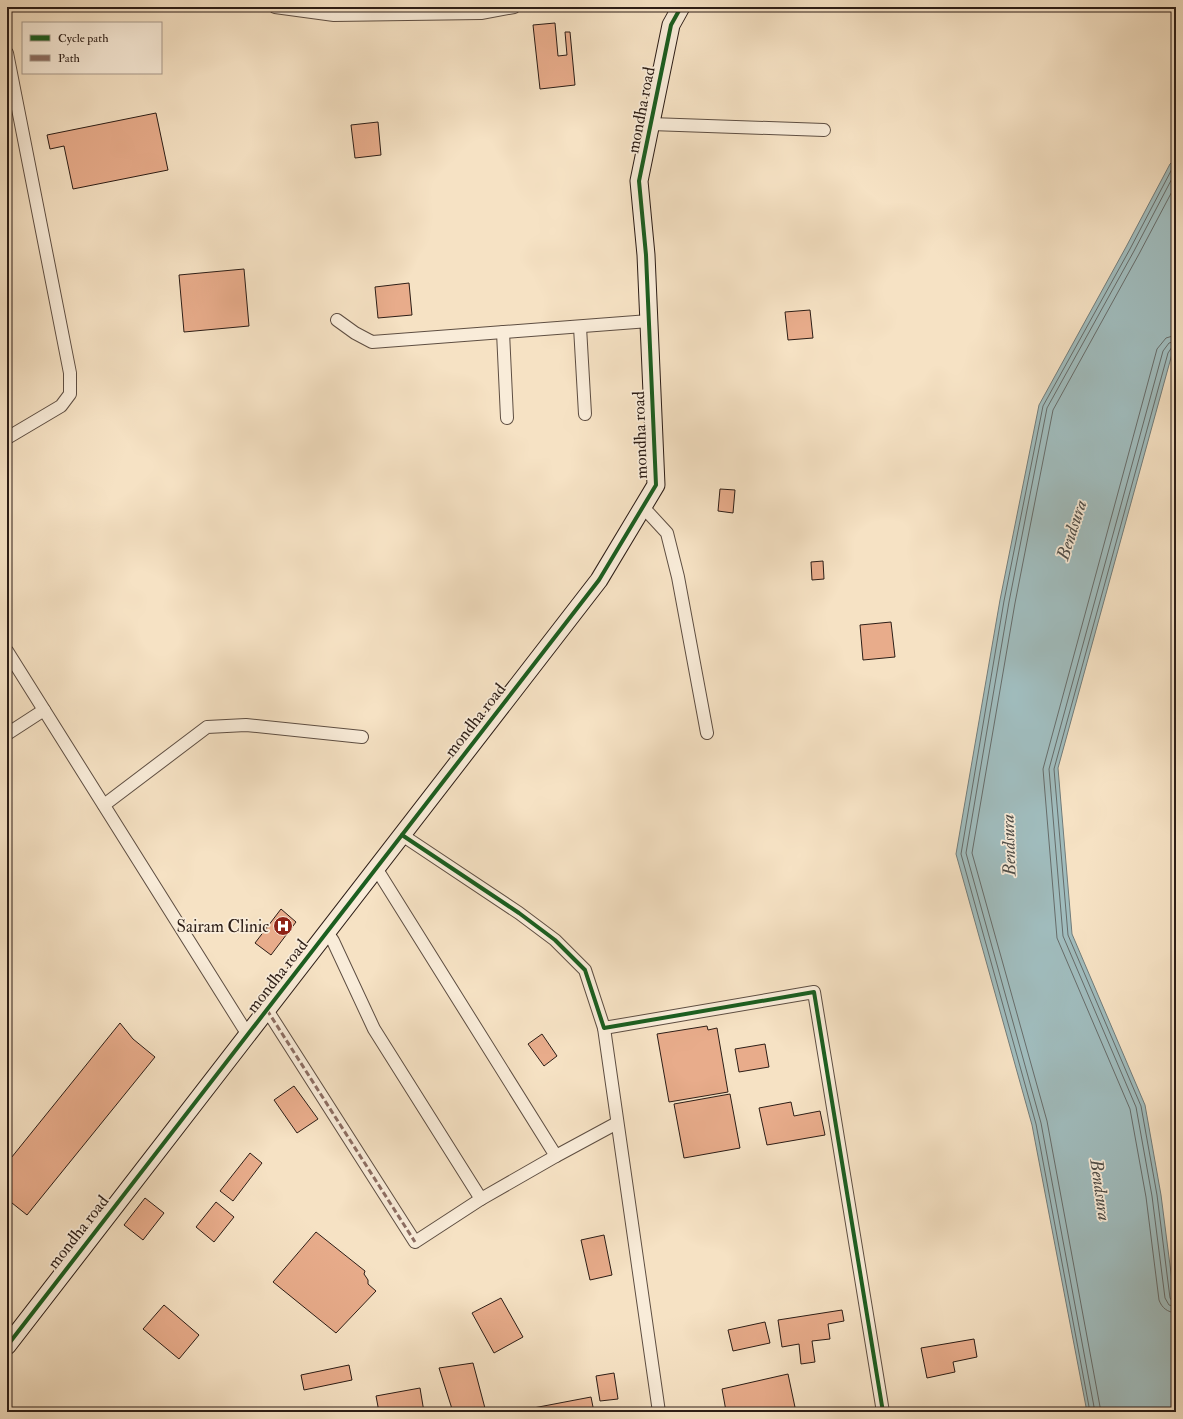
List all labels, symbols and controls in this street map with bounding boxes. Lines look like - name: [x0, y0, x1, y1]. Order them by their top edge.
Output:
- legend: [22, 22, 162, 74]
- text: Cycle path: [58, 31, 109, 46]
- text: Path: [58, 51, 81, 66]
- street label: mondha road: [622, 64, 660, 155]
- street label: mondha road: [628, 390, 652, 479]
- water label: Bendsura: [1051, 497, 1093, 564]
- street label: mondha road: [440, 678, 511, 761]
- water label: Bendsura: [996, 814, 1022, 877]
- hospital icon: Sairam Clinic: [272, 915, 294, 937]
- place label: Sairam Clinic: [177, 916, 269, 937]
- street label: mondha road: [242, 934, 313, 1017]
- water label: Bendsura: [1084, 1157, 1116, 1222]
- street label: mondha road: [43, 1190, 114, 1273]

